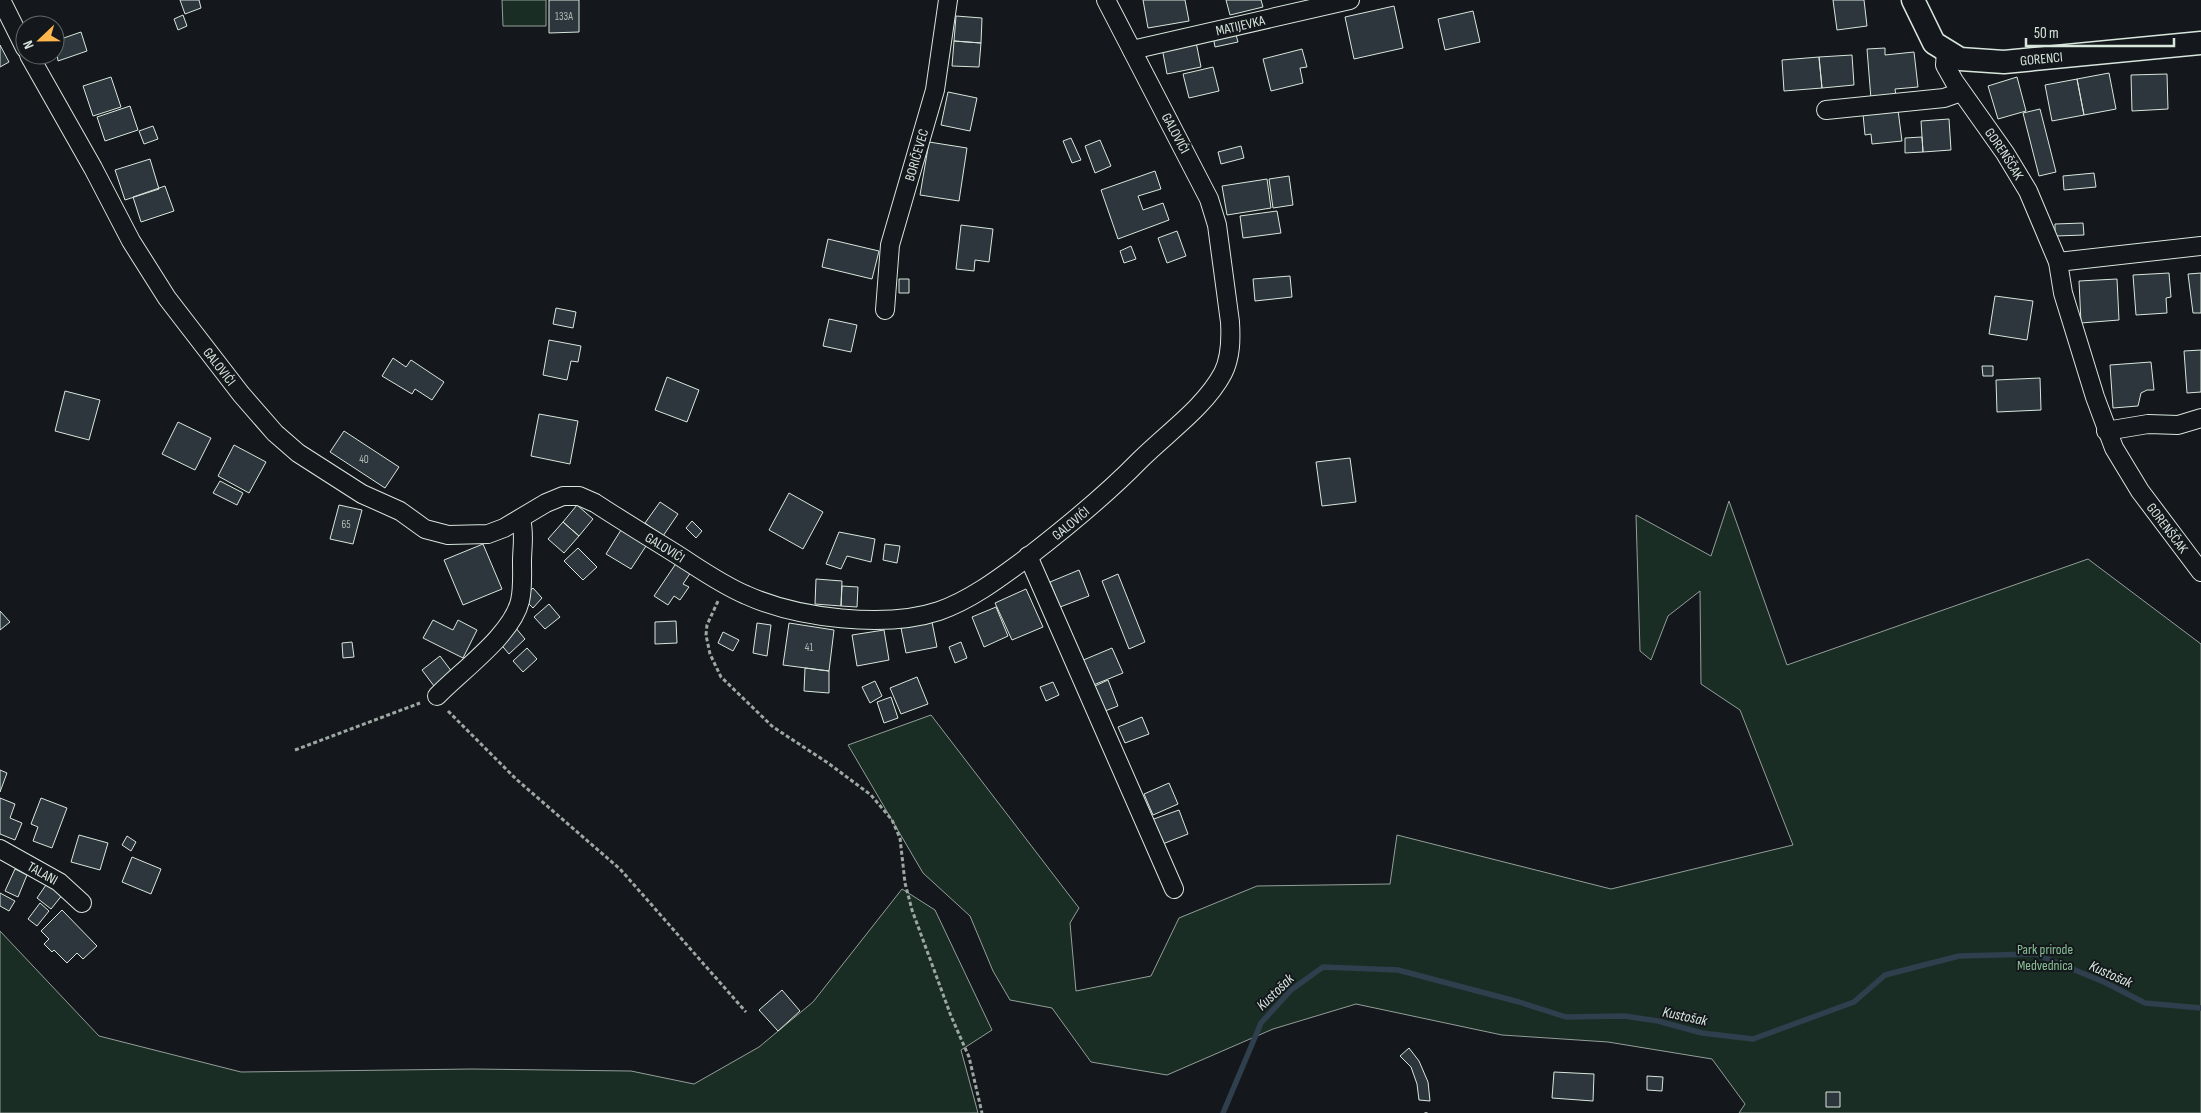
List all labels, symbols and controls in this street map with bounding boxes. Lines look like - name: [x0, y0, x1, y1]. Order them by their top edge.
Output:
- house number: 133A: [555, 10, 573, 23]
- street label: MATIJEVKA: [1214, 12, 1267, 40]
- north arrow: [15, 15, 65, 65]
- scale bar: [2026, 15, 2174, 47]
- text: 50 m: [2034, 24, 2059, 43]
- text: N: [19, 38, 38, 51]
- street label: GORENCI: [2019, 48, 2064, 69]
- street label: GALOVIĆI: [1158, 110, 1193, 156]
- street label: GORENŠČAK: [1981, 125, 2027, 184]
- street label: BORIČEVEC: [901, 127, 932, 183]
- street label: GALOVIĆI: [199, 344, 239, 389]
- house number: 40: [359, 453, 369, 466]
- street label: GORENŠČAK: [2143, 500, 2192, 557]
- street label: GALOVIĆI: [1049, 503, 1093, 544]
- house number: 65: [341, 518, 351, 531]
- street label: GALOVIĆI: [642, 529, 688, 566]
- house number: 41: [805, 641, 813, 654]
- street label: TALANI: [24, 858, 61, 889]
- park label: Park prirode Medvednica: [2017, 941, 2073, 974]
- water label: Kustošak: [2086, 957, 2136, 993]
- water label: Kustošak: [1252, 970, 1299, 1015]
- water label: Kustošak: [1661, 1002, 1709, 1031]

